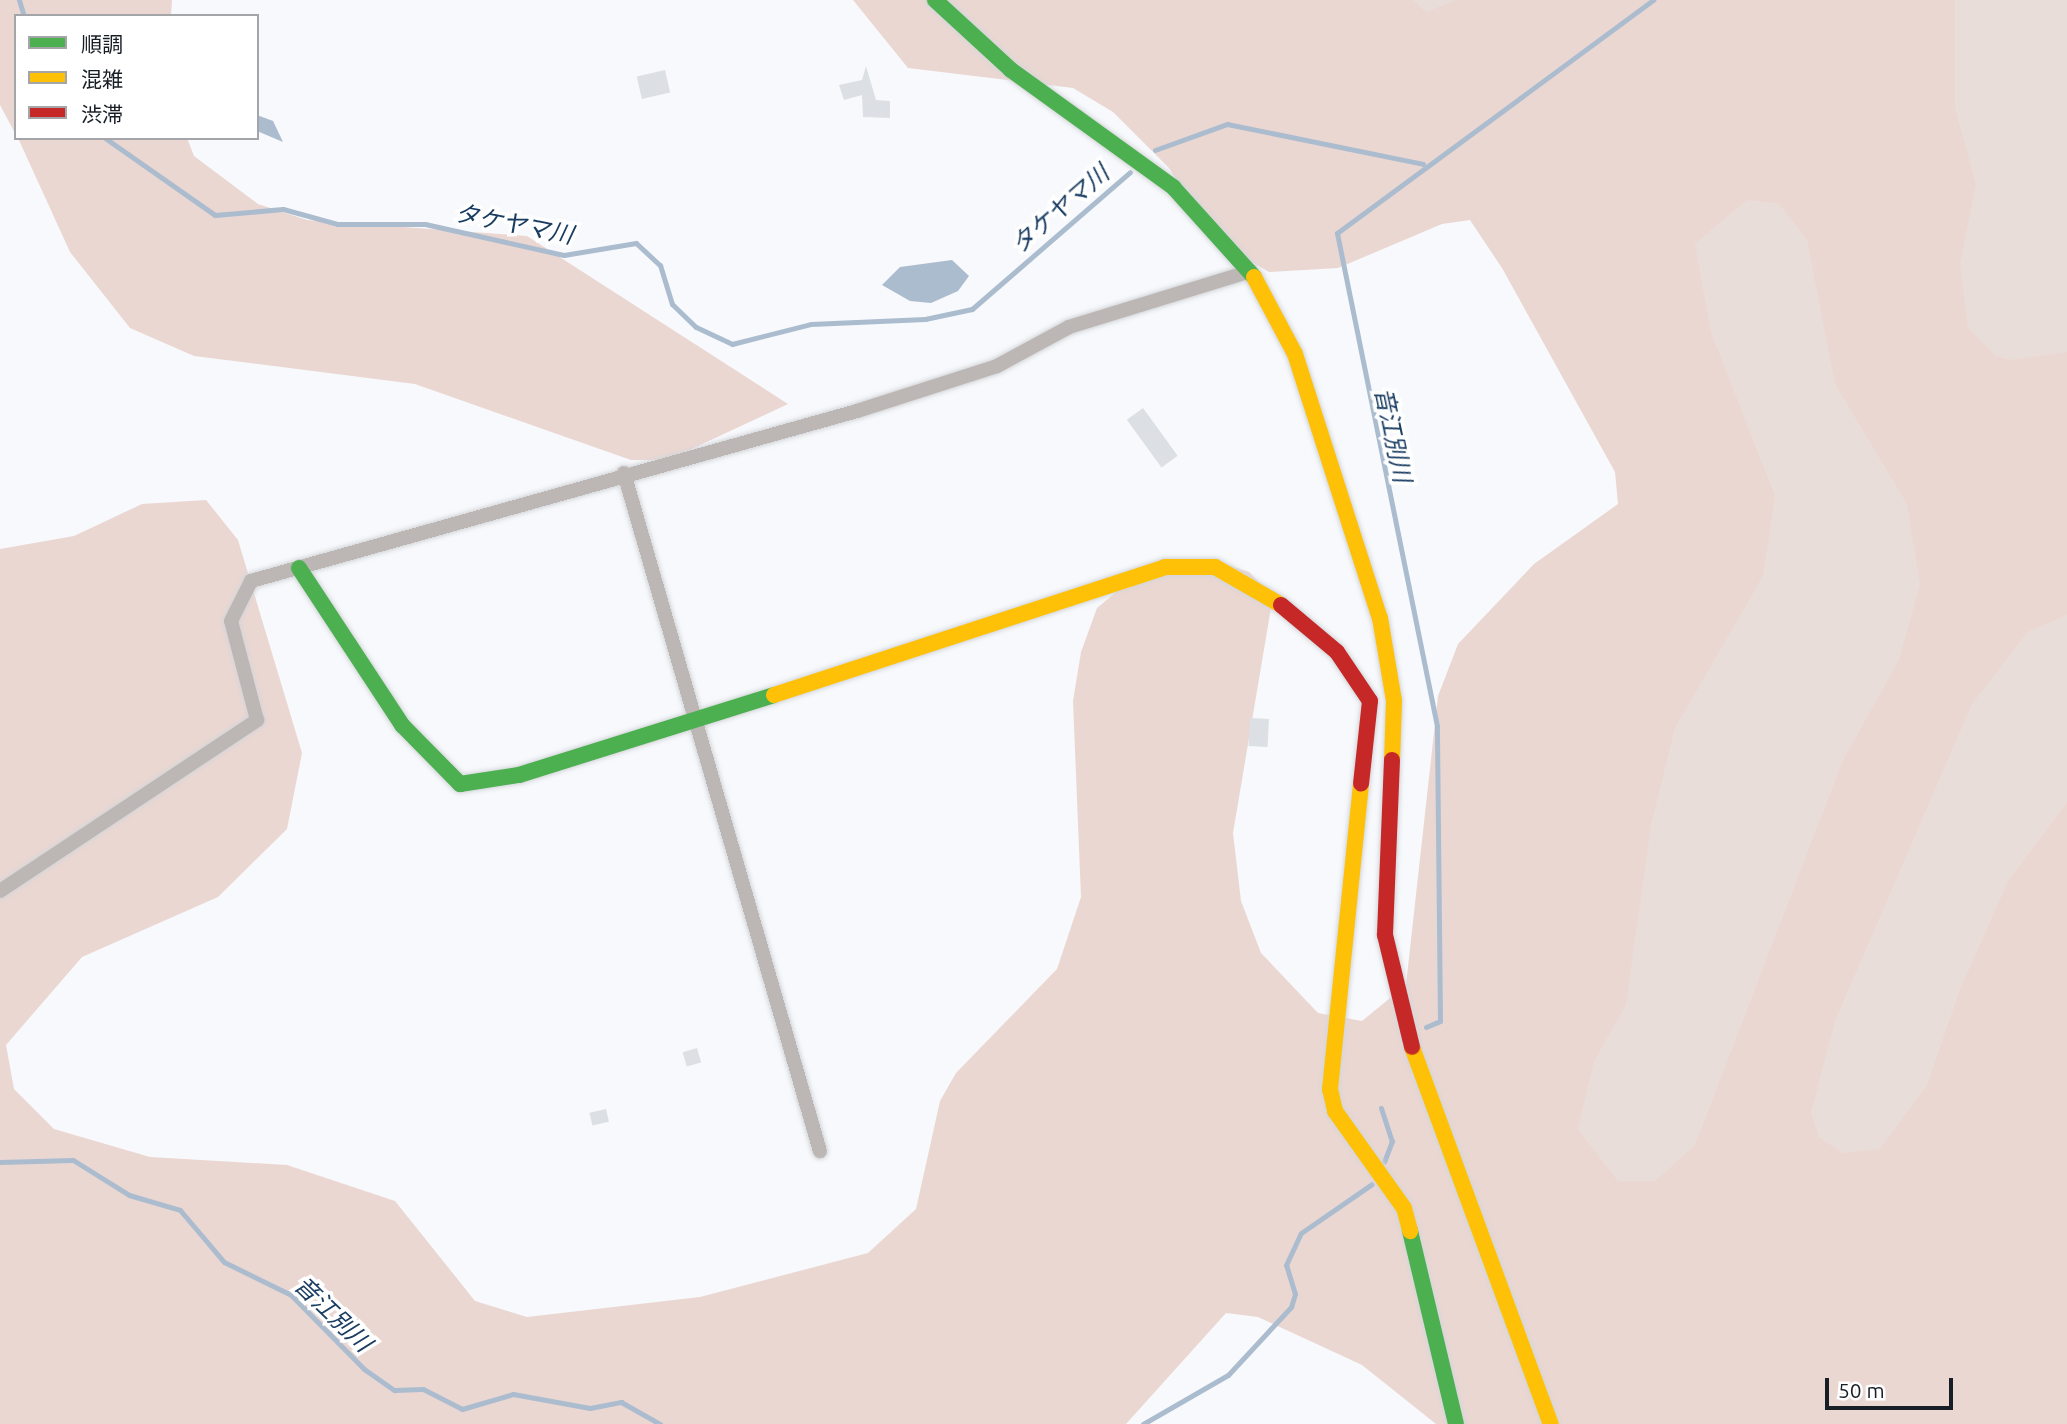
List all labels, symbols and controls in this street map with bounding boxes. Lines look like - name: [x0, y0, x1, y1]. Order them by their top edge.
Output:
- legend: [14, 14, 259, 140]
- text: 順調: [81, 32, 123, 56]
- text: 混雑: [81, 67, 123, 91]
- text: 渋滞: [81, 102, 123, 126]
- water label: タケヤマ川: [1005, 159, 1115, 259]
- water label: タケヤマ川: [452, 198, 576, 250]
- water label: 音江別川: [1369, 385, 1417, 485]
- water label: 音江別川: [288, 1270, 378, 1358]
- scale bar: [1829, 1364, 1957, 1408]
- text: 50 m: [1838, 1378, 1885, 1402]

